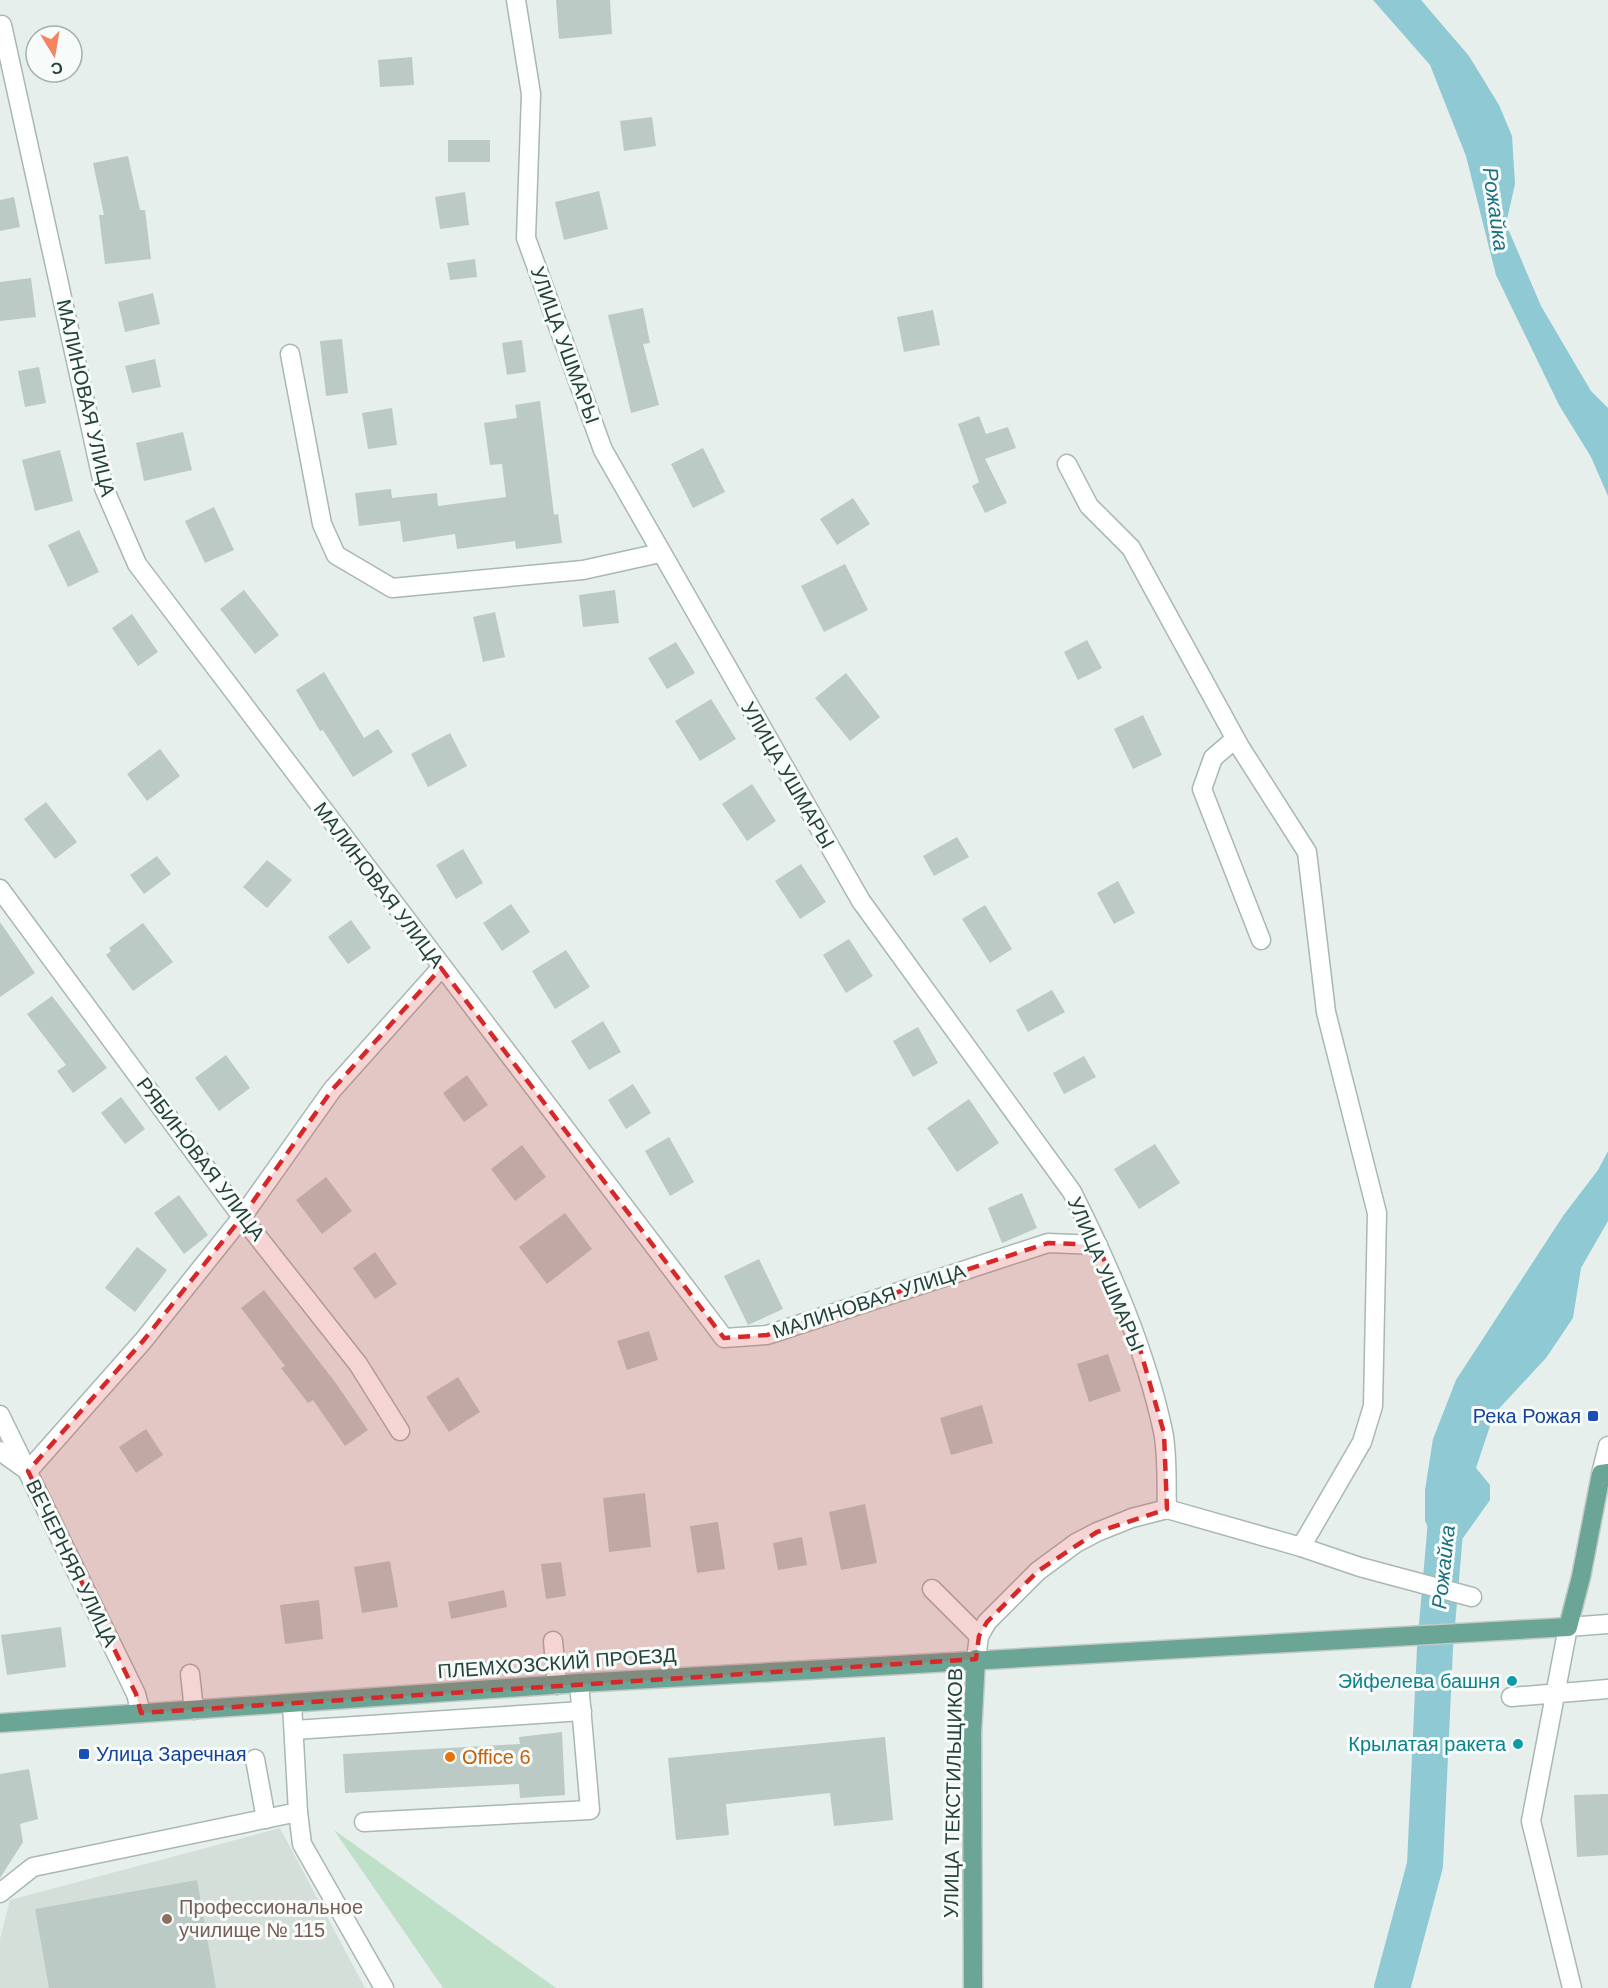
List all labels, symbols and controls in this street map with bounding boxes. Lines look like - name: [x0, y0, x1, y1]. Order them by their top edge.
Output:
- north arrow: [24, 24, 84, 84]
- text: С: [49, 59, 64, 78]
- water label: Рожайка: [1479, 166, 1513, 252]
- street label: УЛИЦА УШМАРЫ: [526, 264, 604, 426]
- street label: МАЛИНОВАЯ УЛИЦА: [53, 297, 120, 499]
- street label: УЛИЦА УШМАРЫ: [737, 698, 839, 852]
- street label: МАЛИНОВАЯ УЛИЦА: [310, 798, 449, 973]
- street label: РЯБИНОВАЯ УЛИЦА: [132, 1073, 270, 1245]
- street label: УЛИЦА УШМАРЫ: [1064, 1194, 1148, 1354]
- street label: МАЛИНОВАЯ УЛИЦА: [770, 1259, 969, 1343]
- place label: Река Рожая: [1473, 1405, 1581, 1427]
- marker: Река Рожая: [1586, 1409, 1600, 1423]
- street label: ВЕЧЕРНЯЯ УЛИЦА: [22, 1476, 122, 1651]
- water label: Рожайка: [1427, 1524, 1459, 1610]
- street label: ПЛЕМХОЗСКИЙ ПРОЕЗД: [437, 1643, 678, 1682]
- street label: УЛИЦА ТЕКСТИЛЬЩИКОВ: [940, 1668, 966, 1918]
- place label: Эйфелева башня: [1338, 1670, 1500, 1692]
- marker: Эйфелева башня: [1505, 1674, 1519, 1688]
- place label: Крылатая ракета: [1348, 1733, 1507, 1755]
- marker: Крылатая ракета: [1511, 1737, 1525, 1751]
- place label: Улица Заречная: [96, 1743, 247, 1765]
- place label: Office 6: [462, 1746, 531, 1768]
- marker: Улица Заречная: [77, 1747, 91, 1761]
- marker: Office 6: [443, 1750, 457, 1764]
- place label: Профессиональное училище № 115: [179, 1896, 363, 1941]
- marker: Профессиональное училище № 115: [160, 1912, 174, 1926]

